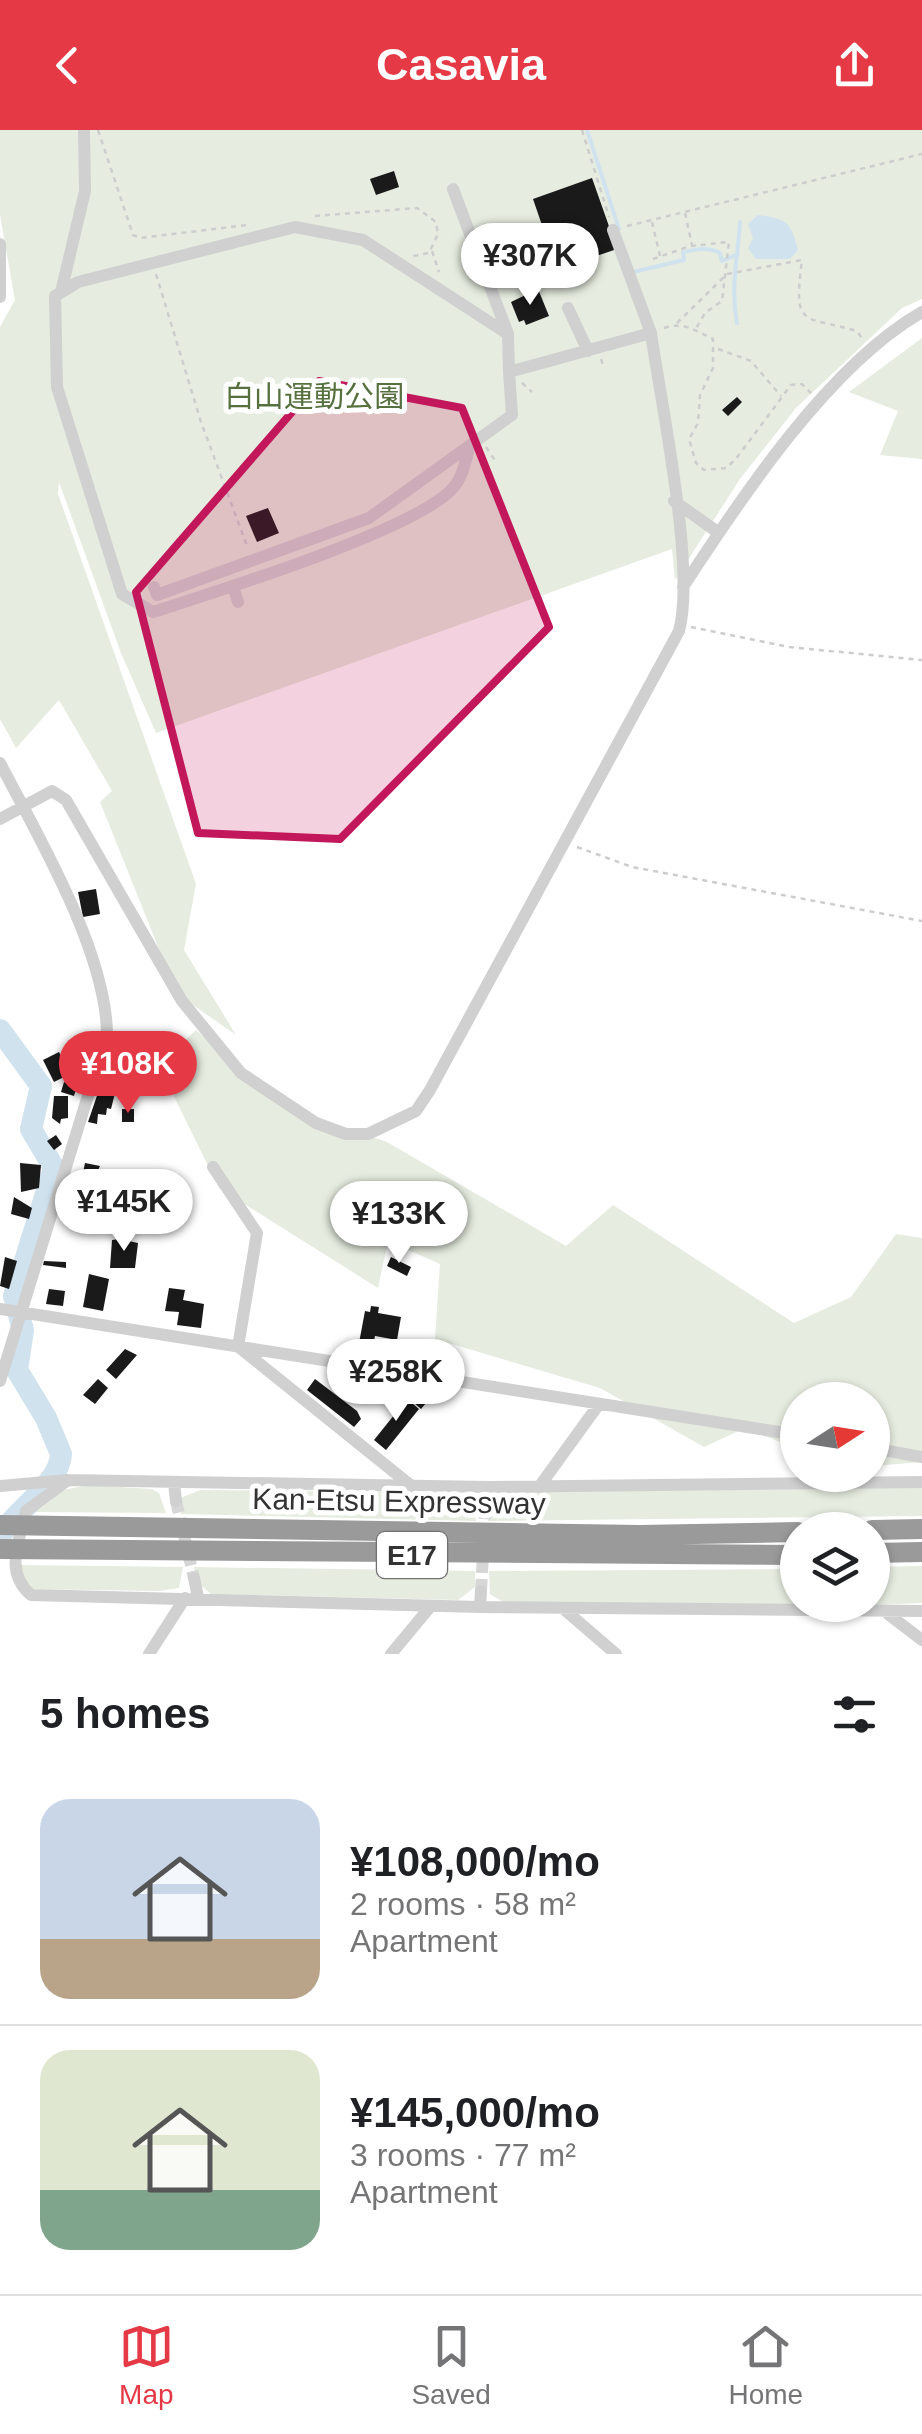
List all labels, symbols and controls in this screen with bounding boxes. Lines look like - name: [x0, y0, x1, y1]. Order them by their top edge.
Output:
- icon: back: [40, 38, 95, 93]
- icon: share: [827, 38, 882, 93]
- text: Casavia: [376, 39, 546, 90]
- pin: ¥307K: [460, 223, 600, 308]
- text: ¥307K: [483, 237, 577, 273]
- park label: 白山運動公園: [224, 380, 404, 413]
- pin: ¥108K: [58, 1031, 198, 1116]
- text: ¥108K: [81, 1045, 175, 1081]
- pin: ¥145K: [54, 1169, 194, 1254]
- pin: ¥133K: [329, 1181, 469, 1266]
- text: ¥145K: [77, 1183, 171, 1219]
- text: ¥133K: [352, 1195, 446, 1231]
- pin: ¥258K: [326, 1339, 466, 1424]
- text: ¥258K: [349, 1353, 443, 1389]
- north arrow: [780, 1382, 890, 1492]
- map controls: [780, 1382, 890, 1622]
- street label: Kan-Etsu Expressway: [252, 1482, 546, 1520]
- button: layers: [780, 1512, 890, 1622]
- road number: E17: [377, 1532, 447, 1578]
- icon: filters: [827, 1687, 882, 1742]
- text: 5 homes: [40, 1690, 210, 1737]
- text: ¥108,000/mo: [350, 1838, 600, 1885]
- icon: home: [120, 1839, 240, 1959]
- text: 2 rooms · 58 m²: [350, 1886, 576, 1922]
- text: Apartment: [350, 1923, 498, 1959]
- text: ¥145,000/mo: [350, 2089, 600, 2136]
- icon: home: [120, 2090, 240, 2210]
- text: 3 rooms · 77 m²: [350, 2137, 576, 2173]
- text: Apartment: [350, 2174, 498, 2210]
- tab: Map: [119, 2319, 174, 2411]
- tab: Saved: [411, 2319, 491, 2411]
- tab: Home: [728, 2319, 803, 2411]

